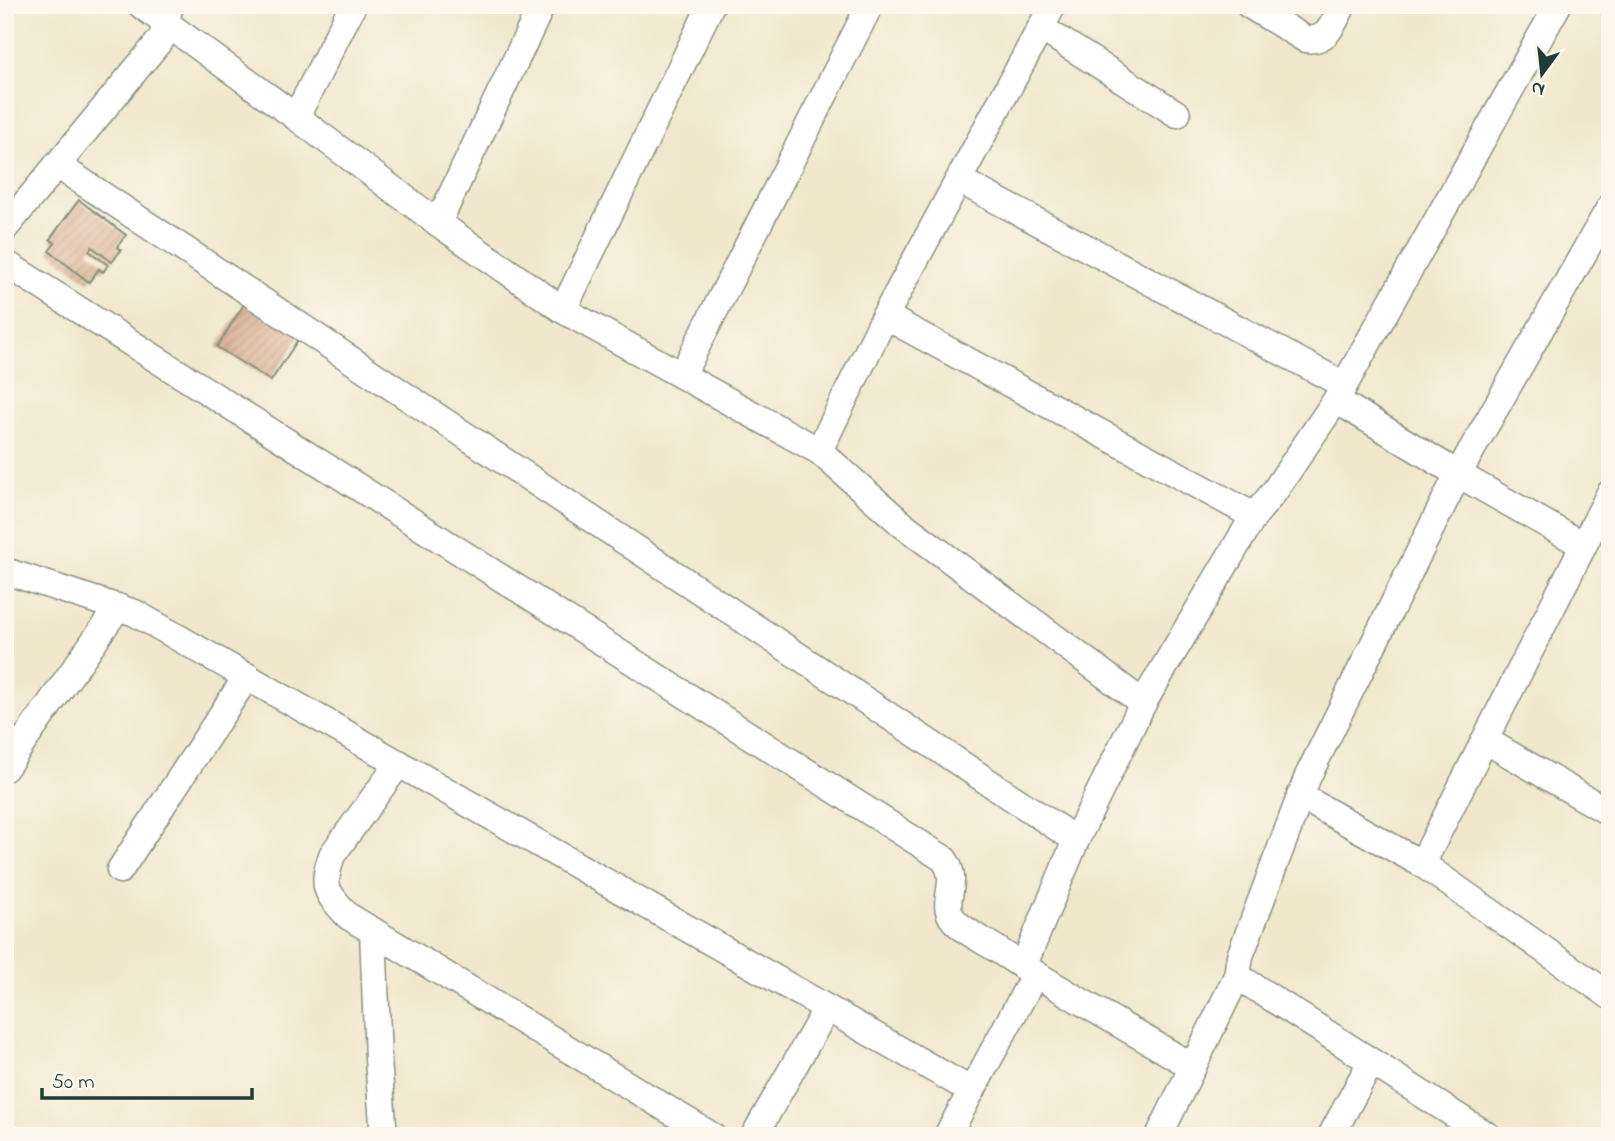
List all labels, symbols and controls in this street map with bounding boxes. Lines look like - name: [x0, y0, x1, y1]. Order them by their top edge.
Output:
- north arrow: [1506, 38, 1576, 108]
- text: N: [1528, 73, 1548, 103]
- scale bar: [42, 1057, 252, 1101]
- text: 50 m: [52, 1068, 95, 1098]

